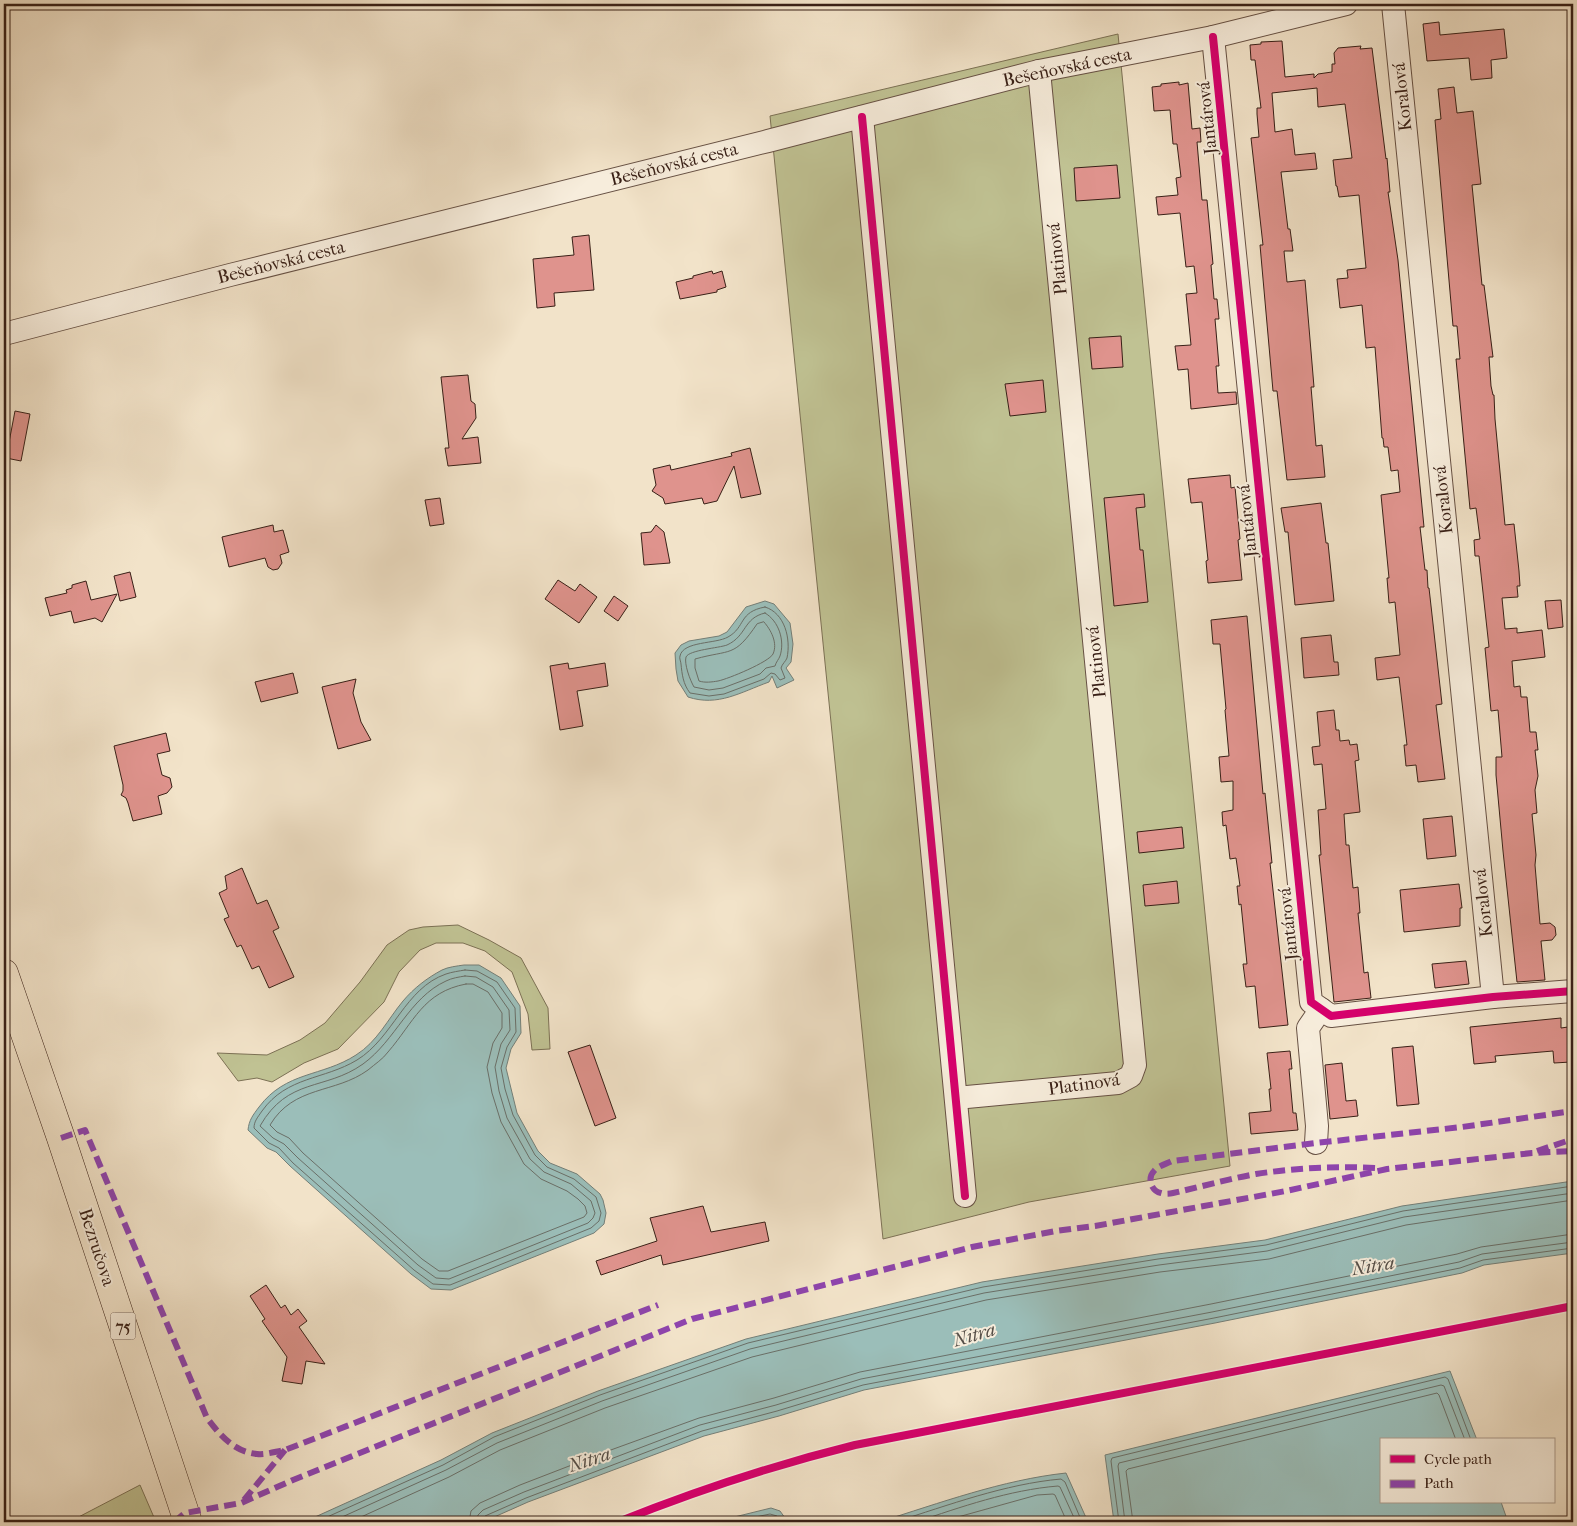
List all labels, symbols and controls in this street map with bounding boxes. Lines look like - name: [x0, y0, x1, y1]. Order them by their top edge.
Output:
- street label: Bešeňovská cesta: [1001, 44, 1134, 91]
- street label: Koralová: [1388, 61, 1417, 132]
- street label: Jantárová: [1193, 80, 1222, 157]
- street label: Bešeňovská cesta: [608, 138, 741, 190]
- street label: Platinová: [1043, 221, 1072, 296]
- street label: Bešeňovská cesta: [215, 236, 348, 288]
- street label: Koralová: [1429, 464, 1458, 535]
- street label: Jantárová: [1233, 483, 1262, 560]
- street label: Platinová: [1082, 624, 1111, 699]
- street label: Koralová: [1469, 867, 1498, 938]
- street label: Jantárová: [1274, 886, 1303, 963]
- street label: Platinová: [1047, 1069, 1122, 1100]
- street label: Bezručova: [74, 1206, 119, 1289]
- water label: Nitra: [1349, 1252, 1396, 1280]
- road number: 75: [110, 1312, 136, 1340]
- water label: Nitra: [950, 1318, 998, 1352]
- legend: [1380, 1438, 1554, 1504]
- water label: Nitra: [564, 1443, 613, 1477]
- text: Cycle path: [1424, 1450, 1492, 1468]
- text: Path: [1424, 1474, 1454, 1492]

